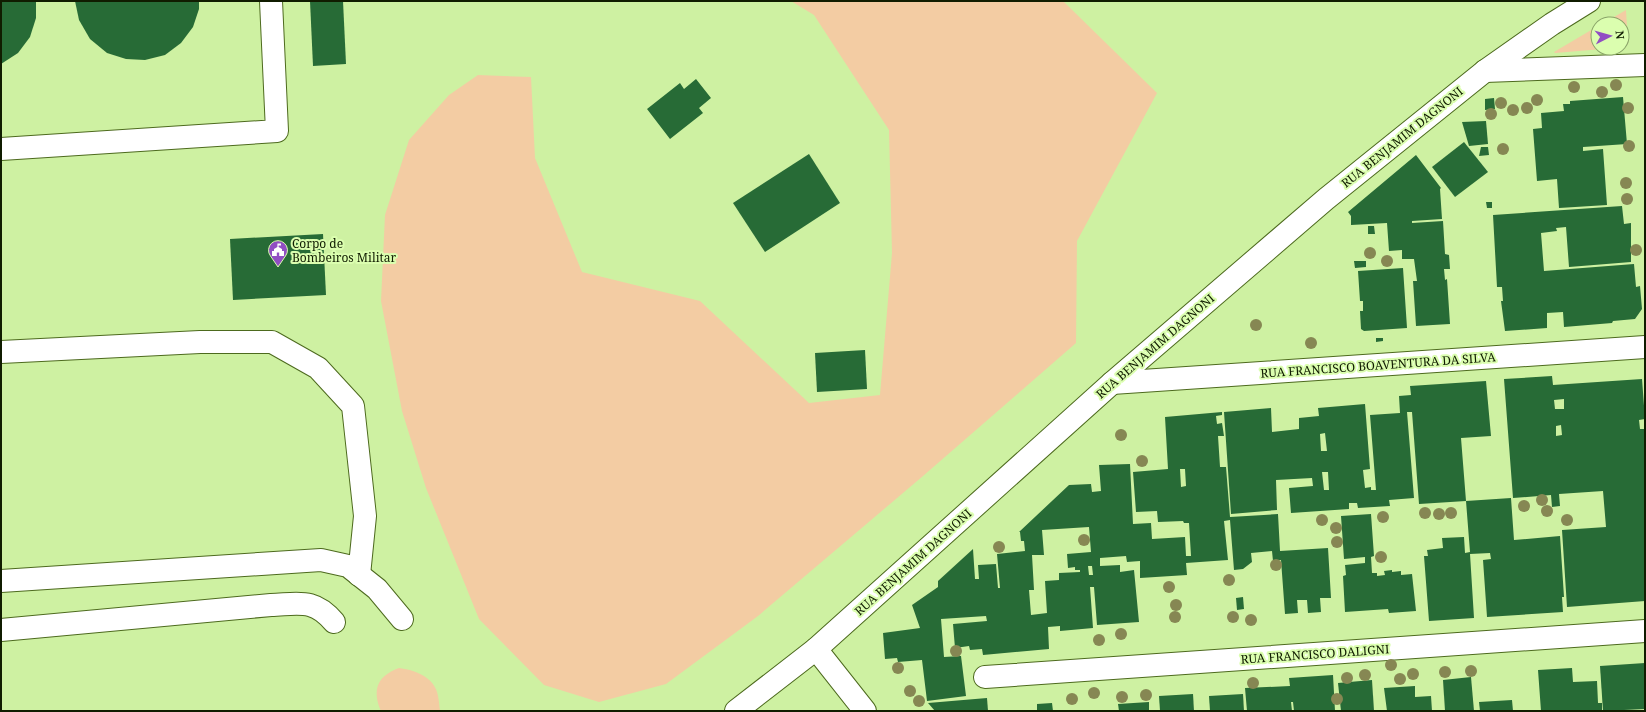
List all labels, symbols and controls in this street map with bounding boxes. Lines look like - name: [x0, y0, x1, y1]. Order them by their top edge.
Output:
- north arrow: [1590, 16, 1630, 56]
- text: N: [1613, 30, 1628, 40]
- street label: RUA BENJAMIM DAGNONI: [1338, 83, 1466, 191]
- place label: Corpo de Bombeiros Militar: [292, 235, 396, 266]
- public building icon: Corpo de Bombeiros Militar: [267, 239, 289, 267]
- street label: RUA BENJAMIM DAGNONI: [1092, 290, 1218, 402]
- street label: RUA FRANCISCO BOAVENTURA DA SILVA: [1260, 348, 1497, 382]
- street label: RUA BENJAMIM DAGNONI: [851, 505, 975, 619]
- street label: RUA FRANCISCO DALIGNI: [1240, 640, 1390, 668]

